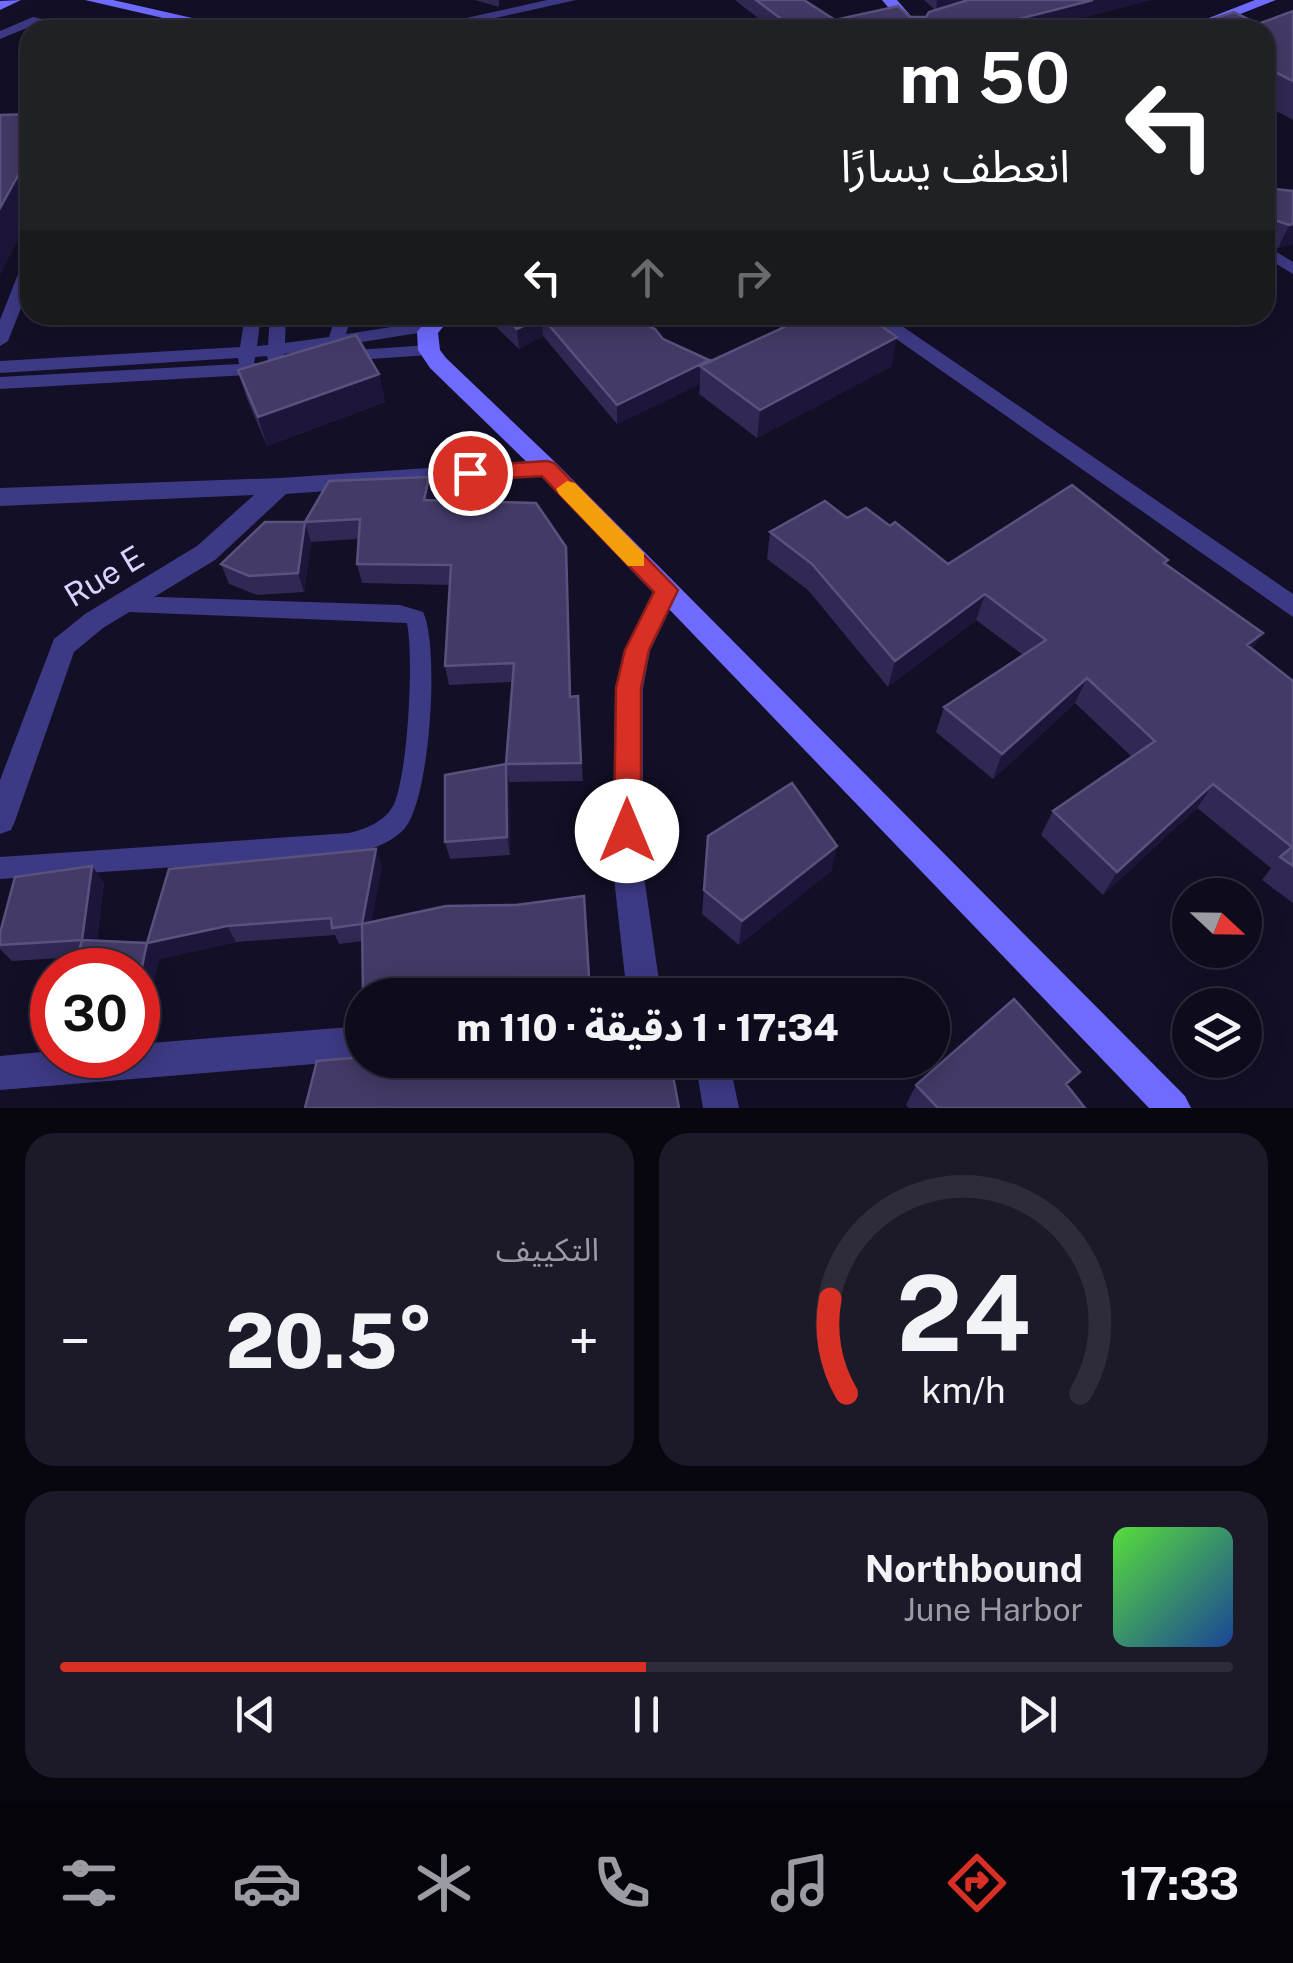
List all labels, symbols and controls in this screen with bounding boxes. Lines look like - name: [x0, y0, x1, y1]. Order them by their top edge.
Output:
- text: 50 m: [899, 36, 1070, 119]
- icon: left: [1105, 60, 1235, 190]
- text: انعطف يسارًا: [841, 139, 1070, 192]
- icon: left: [515, 250, 570, 305]
- icon: ahead: [620, 250, 675, 305]
- icon: right: [725, 250, 780, 305]
- pin: [428, 431, 513, 516]
- icon: arrive: [443, 446, 498, 501]
- street label: Rue E: [58, 538, 150, 614]
- position arrow: [575, 779, 679, 883]
- north arrow: [1172, 878, 1262, 968]
- map controls: [1172, 878, 1262, 1078]
- speed limit sign: 30: [30, 948, 160, 1078]
- button: layers: [1172, 988, 1262, 1078]
- text: 17:34 · 1 دقيقة · 110 m: [456, 1005, 839, 1050]
- text: التكييف: [496, 1231, 599, 1268]
- text: 24: [896, 1252, 1031, 1374]
- text: 20.5°: [226, 1297, 433, 1385]
- text: −: [60, 1309, 91, 1373]
- text: +: [569, 1309, 599, 1373]
- text: km/h: [921, 1369, 1006, 1411]
- text: Northbound: [865, 1546, 1083, 1591]
- text: June Harbor: [903, 1591, 1083, 1628]
- icon: previous: [228, 1687, 283, 1742]
- icon: pause: [619, 1687, 674, 1742]
- icon: next: [1010, 1687, 1065, 1742]
- icon: filters: [54, 1848, 124, 1918]
- icon: car: [232, 1848, 302, 1918]
- icon: climate: [409, 1848, 479, 1918]
- icon: phone: [587, 1848, 657, 1918]
- icon: music: [765, 1848, 835, 1918]
- icon: directions: [942, 1848, 1012, 1918]
- text: 17:33: [1120, 1857, 1239, 1910]

